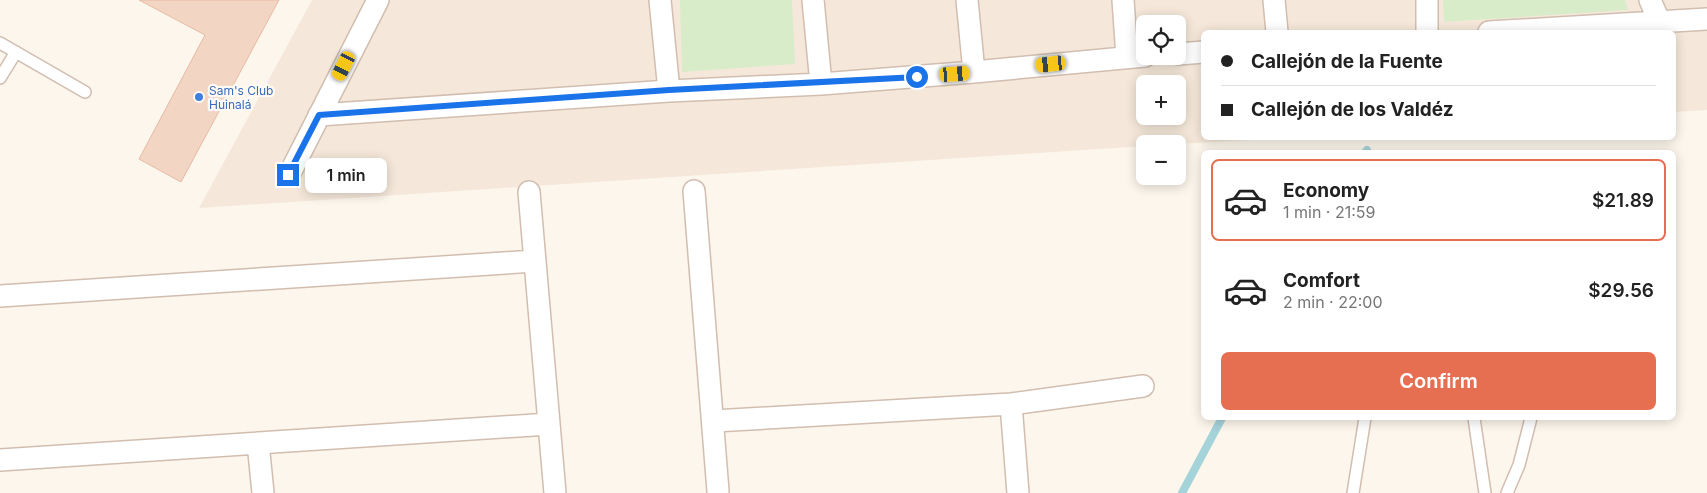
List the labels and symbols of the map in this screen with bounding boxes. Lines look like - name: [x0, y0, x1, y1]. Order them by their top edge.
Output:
- car: [330, 49, 357, 83]
- car: [1035, 55, 1066, 73]
- car: [939, 65, 970, 83]
- route start: [906, 66, 928, 88]
- place label: Sam's Club Huinalá: [209, 83, 273, 112]
- marker: Sam's Club Huinalá: [193, 91, 205, 103]
- callout: 1 min: [306, 158, 388, 192]
- route end: [277, 164, 299, 186]

